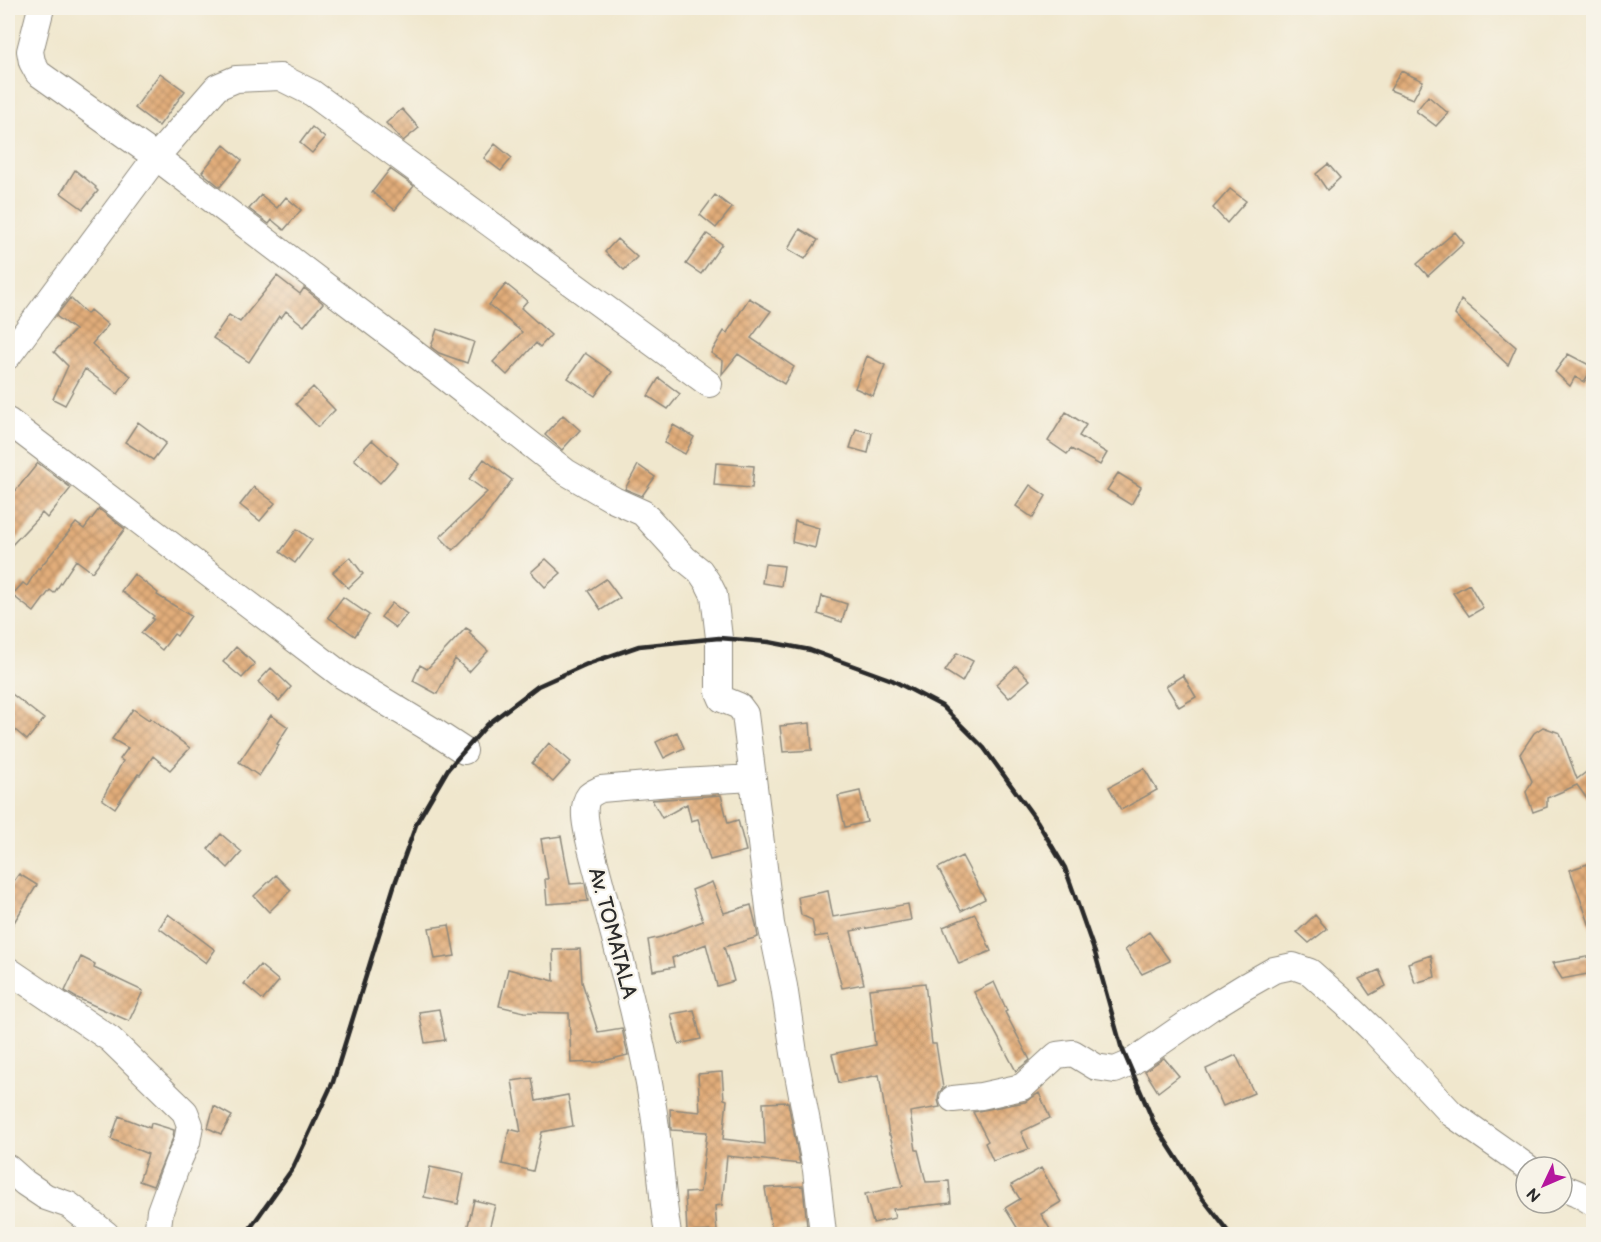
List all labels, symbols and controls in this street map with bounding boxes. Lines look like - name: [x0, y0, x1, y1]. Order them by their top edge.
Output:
- street label: Av. TOMATALA: [583, 865, 642, 1001]
- north arrow: [1514, 1155, 1574, 1215]
- text: N: [1523, 1183, 1545, 1205]

